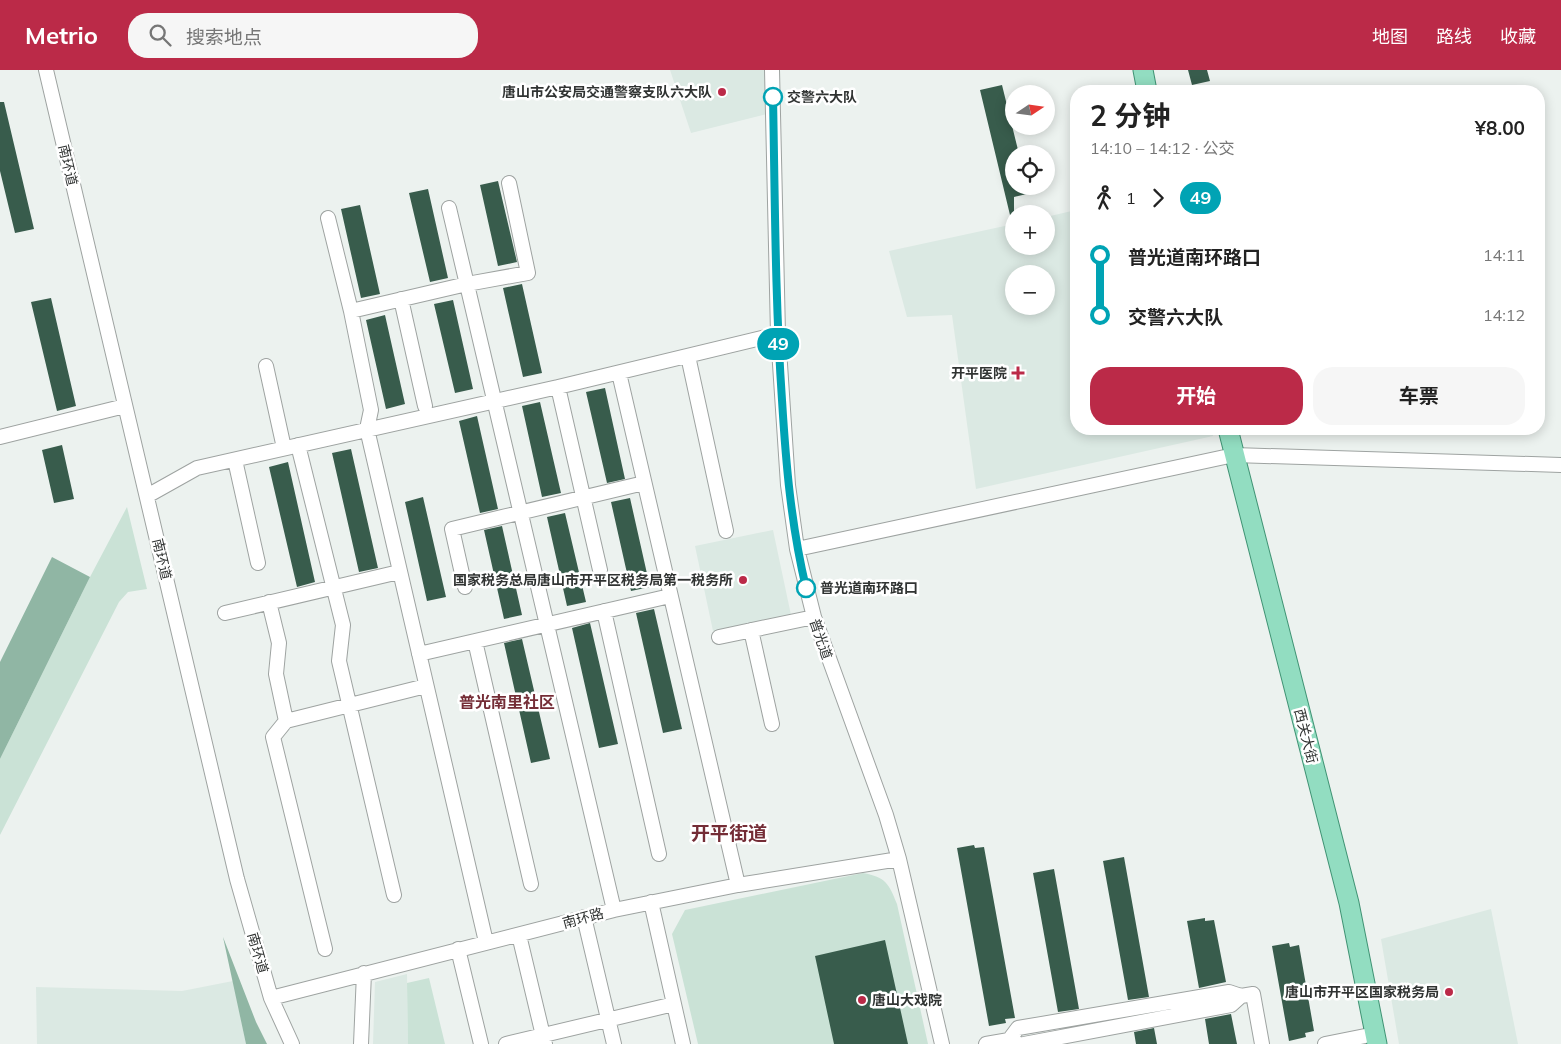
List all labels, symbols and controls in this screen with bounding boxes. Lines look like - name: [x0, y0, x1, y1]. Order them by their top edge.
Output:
- search box: [128, 13, 478, 58]
- text: Metrio: [25, 20, 98, 50]
- icon: search: [146, 21, 174, 49]
- text: 搜索地点: [186, 25, 262, 49]
- text: 地图: [1372, 25, 1408, 48]
- text: 路线: [1436, 25, 1472, 48]
- text: 收藏: [1500, 25, 1536, 48]
- place label: 唐山市公安局交通警察支队六大队: [502, 83, 712, 101]
- north arrow: [1005, 85, 1055, 135]
- map controls: [1005, 85, 1055, 315]
- marker: 唐山市公安局交通警察支队六大队: [716, 86, 728, 98]
- marker: 交警六大队: [763, 87, 783, 107]
- place label: 交警六大队: [787, 88, 857, 106]
- text: 2 分钟: [1090, 98, 1170, 133]
- text: ¥8.00: [1475, 116, 1525, 140]
- text: 14:10 – 14:12 · 公交: [1090, 138, 1235, 158]
- street label: 南环道: [55, 143, 81, 187]
- button: locate: [1005, 145, 1055, 195]
- icon: walk: [1090, 184, 1118, 212]
- icon: forward: [1144, 184, 1172, 212]
- text: 49: [1190, 186, 1211, 209]
- text: 1: [1126, 188, 1136, 208]
- button: +: [1005, 205, 1055, 255]
- text: 普光道南环路口: [1128, 245, 1261, 269]
- text: 14:11: [1483, 245, 1525, 265]
- button: −: [1005, 265, 1055, 315]
- text: 交警六大队: [1128, 305, 1223, 329]
- text: 14:12: [1483, 305, 1525, 325]
- line badge: 49: [756, 328, 800, 360]
- text: 49: [767, 332, 789, 355]
- place label: 开平医院: [951, 364, 1007, 382]
- marker: 开平医院: [1011, 366, 1025, 380]
- button: 开始: [1090, 367, 1303, 425]
- button: 车票: [1313, 367, 1525, 425]
- street label: 南环道: [149, 537, 175, 581]
- place label: 国家税务总局唐山市开平区税务局第一税务所: [453, 571, 733, 589]
- marker: 国家税务总局唐山市开平区税务局第一税务所: [737, 574, 749, 586]
- marker: 普光道南环路口: [796, 578, 816, 598]
- place label: 普光道南环路口: [820, 579, 918, 597]
- street label: 普光道: [806, 616, 836, 662]
- district label: 普光南里社区: [459, 692, 555, 712]
- street label: 西关大街: [1290, 707, 1322, 765]
- district label: 开平街道: [691, 821, 767, 845]
- street label: 南环路: [560, 904, 606, 932]
- street label: 南环道: [244, 930, 272, 976]
- place label: 唐山市开平区国家税务局: [1285, 983, 1439, 1001]
- marker: 唐山市开平区国家税务局: [1443, 986, 1455, 998]
- place label: 唐山大戏院: [872, 991, 942, 1009]
- marker: 唐山大戏院: [856, 994, 868, 1006]

